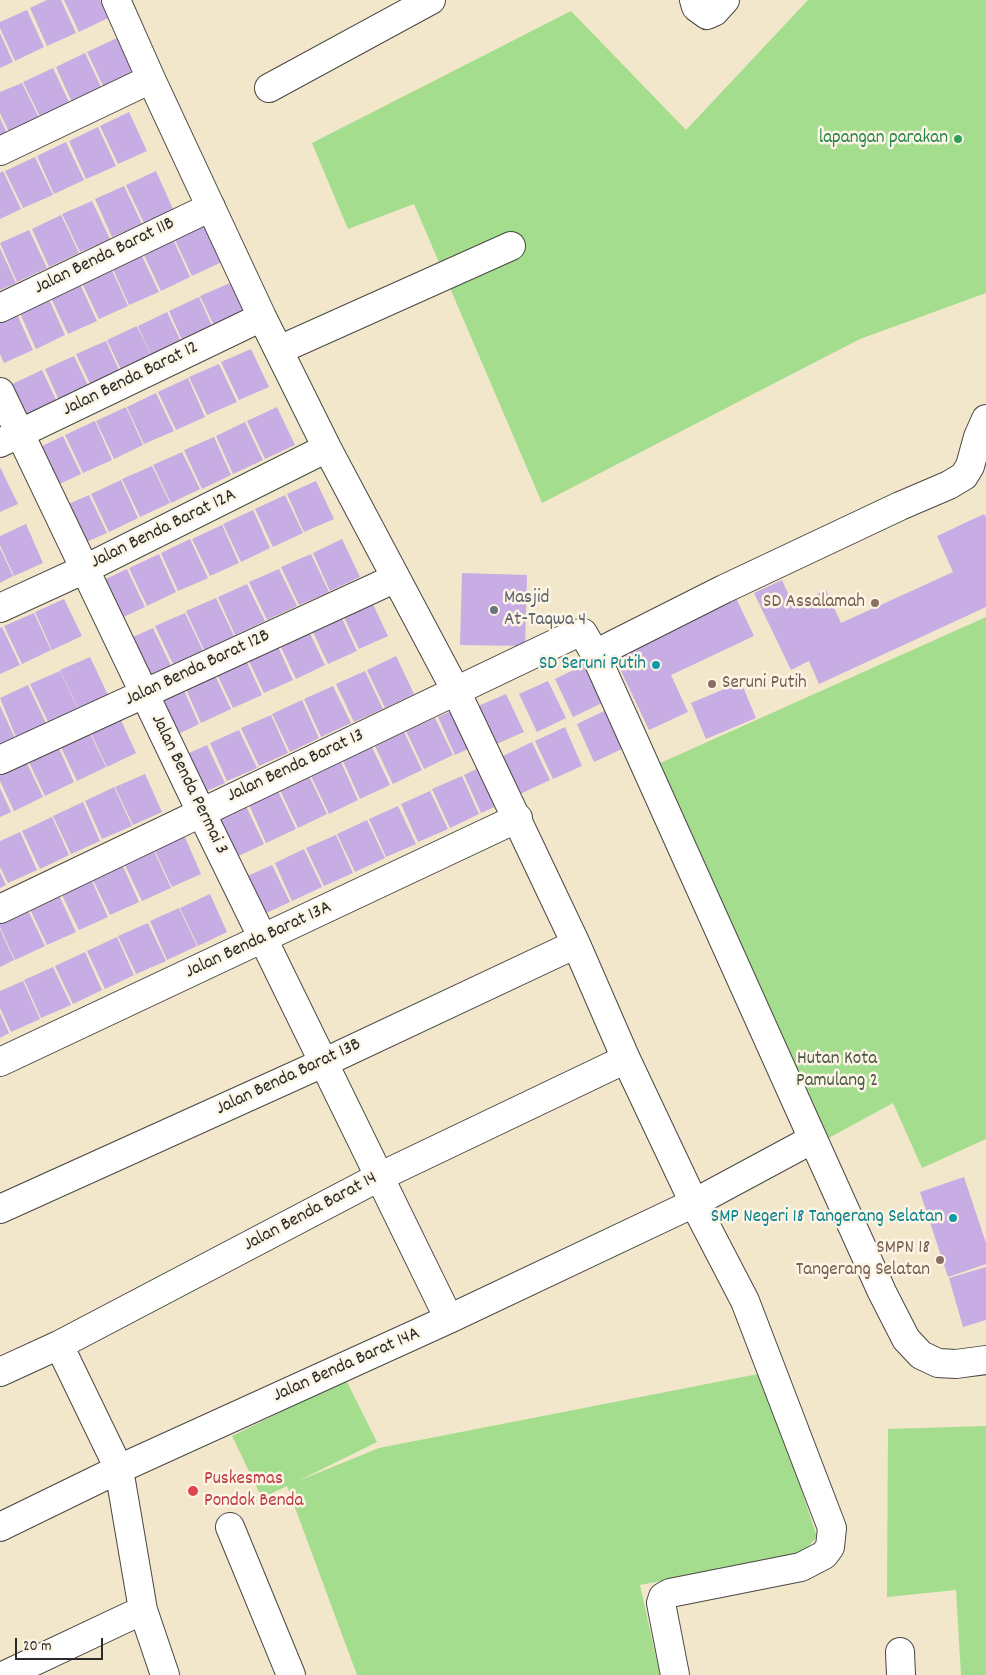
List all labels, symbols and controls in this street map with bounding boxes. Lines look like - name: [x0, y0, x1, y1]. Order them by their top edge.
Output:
- place label: lapangan parakan: [819, 128, 948, 150]
- marker: lapangan parakan: [952, 133, 964, 145]
- street label: Jalan Benda Barat 11B: [31, 213, 179, 301]
- street label: Jalan Benda Barat 12: [59, 337, 203, 423]
- street label: Jalan Benda Barat 12A: [88, 485, 240, 575]
- place label: Masjid At-Taqwa 4: [504, 588, 586, 632]
- place label: SD Assalamah: [763, 592, 865, 614]
- marker: SD Assalamah: [869, 597, 881, 609]
- marker: Masjid At-Taqwa 4: [488, 604, 500, 616]
- street label: Jalan Benda Barat 12B: [122, 625, 274, 713]
- place label: SD Seruni Putih: [539, 654, 646, 676]
- marker: SD Seruni Putih: [650, 659, 662, 671]
- place label: Seruni Putih: [722, 673, 807, 695]
- marker: Seruni Putih: [706, 678, 718, 690]
- street label: Jalan Benda Permai 3: [144, 711, 232, 859]
- street label: Jalan Benda Barat 13: [224, 725, 368, 809]
- street label: Jalan Benda Barat 13A: [182, 897, 336, 985]
- street label: Jalan Benda Barat 13B: [213, 1034, 365, 1122]
- park label: Hutan Kota Pamulang 2: [796, 1049, 878, 1093]
- street label: Jalan Benda Barat 14: [240, 1168, 382, 1258]
- place label: SMP Negeri 18 Tangerang Selatan: [711, 1207, 943, 1229]
- marker: SMP Negeri 18 Tangerang Selatan: [947, 1212, 959, 1224]
- place label: SMPN 18 Tangerang Selatan: [796, 1238, 930, 1282]
- marker: SMPN 18 Tangerang Selatan: [934, 1254, 946, 1266]
- street label: Jalan Benda Barat 14A: [270, 1323, 424, 1409]
- place label: Puskesmas Pondok Benda: [204, 1469, 303, 1513]
- marker: Puskesmas Pondok Benda: [186, 1484, 200, 1498]
- scale bar: [18, 1628, 105, 1660]
- text: 20 m: [23, 1636, 51, 1658]

